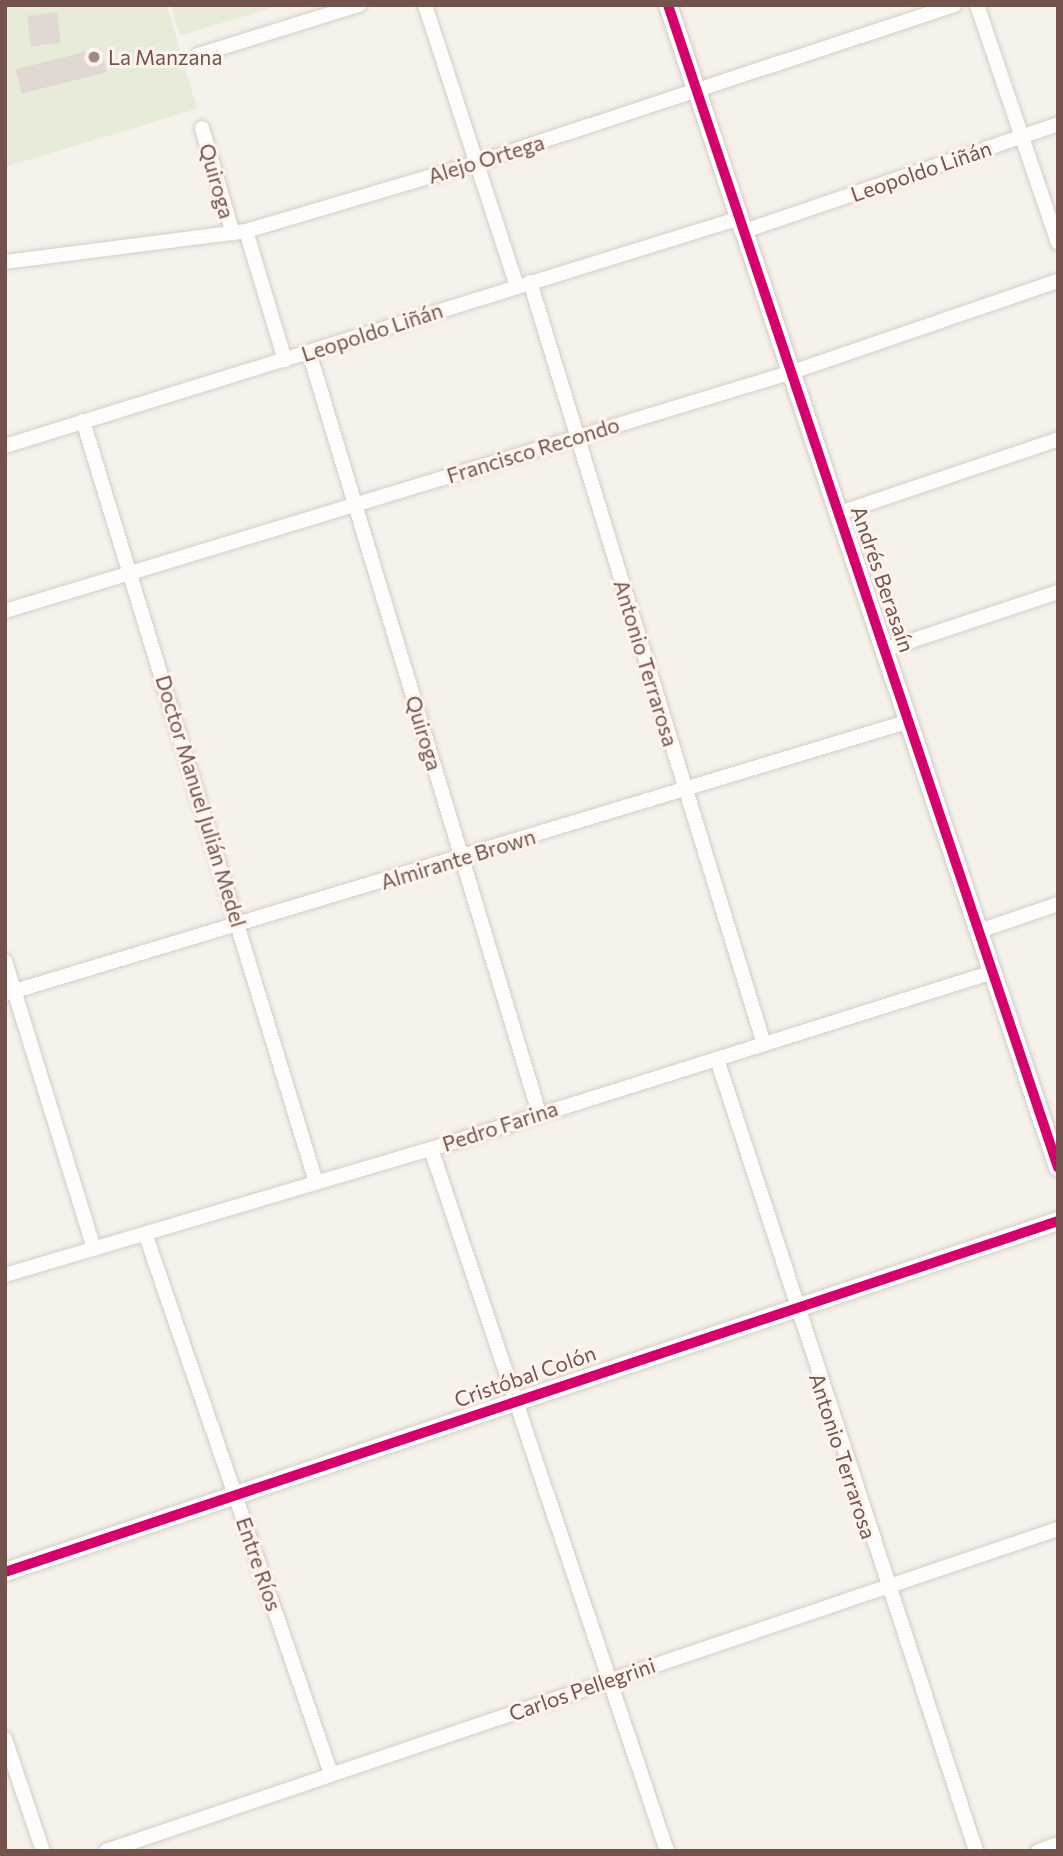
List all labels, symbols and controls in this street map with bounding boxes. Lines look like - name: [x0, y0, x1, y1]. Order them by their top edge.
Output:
- place label: La Manzana: [108, 44, 222, 70]
- marker: La Manzana: [86, 49, 102, 65]
- street label: Alejo Ortega: [425, 129, 547, 189]
- street label: Leopoldo Liñán: [847, 135, 995, 207]
- street label: Quiroga: [194, 140, 240, 222]
- street label: Leopoldo Liñán: [298, 297, 446, 367]
- street label: Francisco Recondo: [444, 412, 622, 488]
- street label: Andrés Berasaín: [846, 503, 920, 655]
- street label: Antonio Terrarosa: [609, 577, 683, 749]
- street label: Doctor Manuel Julián Medel: [151, 672, 251, 930]
- street label: Quiroga: [401, 692, 447, 774]
- street label: Almirante Brown: [377, 823, 539, 895]
- street label: Pedro Farina: [439, 1095, 561, 1157]
- street label: Cristóbal Colón: [451, 1340, 599, 1412]
- street label: Antonio Terrarosa: [804, 1370, 882, 1542]
- street label: Entre Ríos: [231, 1514, 287, 1614]
- street label: Carlos Pellegrini: [505, 1652, 659, 1726]

